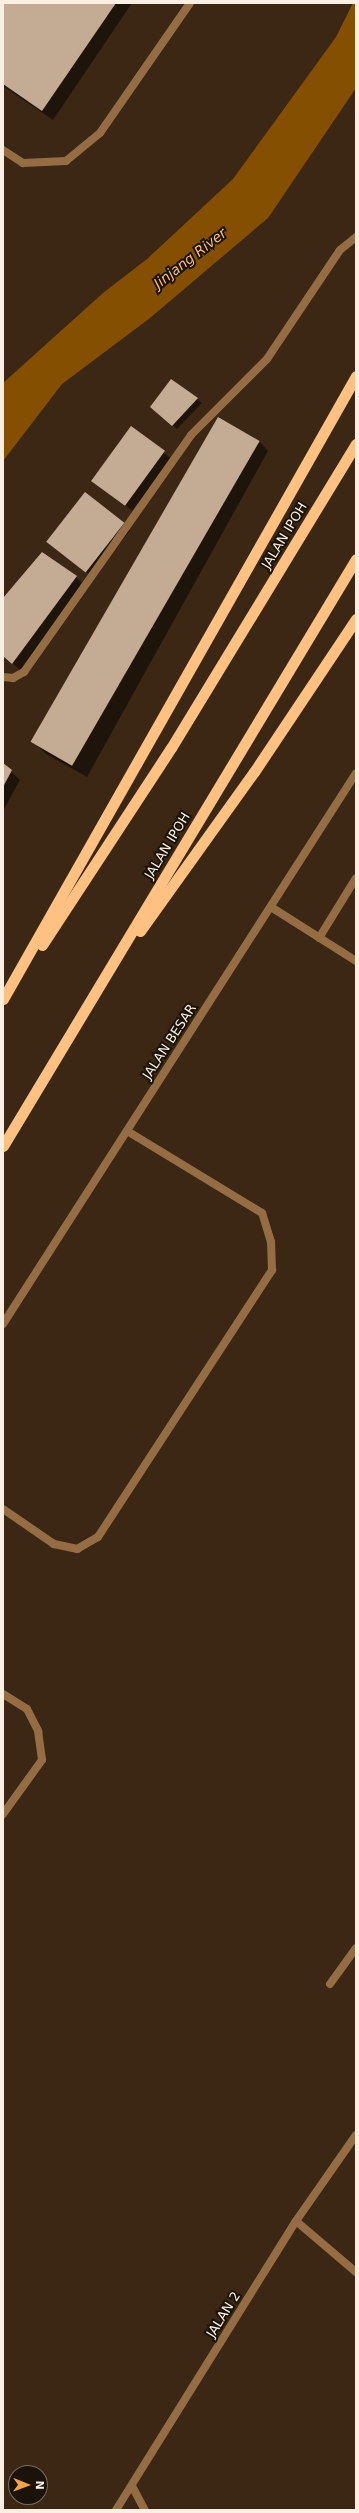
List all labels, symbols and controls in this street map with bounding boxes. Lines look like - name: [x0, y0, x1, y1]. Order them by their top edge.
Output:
- water label: Jinjang River: [150, 224, 230, 292]
- street label: JALAN IPOH: [259, 500, 311, 572]
- street label: JALAN IPOH: [142, 810, 194, 882]
- street label: JALAN BESAR: [140, 1002, 200, 1082]
- street label: JALAN 2: [204, 2289, 244, 2341]
- north arrow: [8, 2465, 48, 2505]
- text: N: [33, 2480, 46, 2490]

